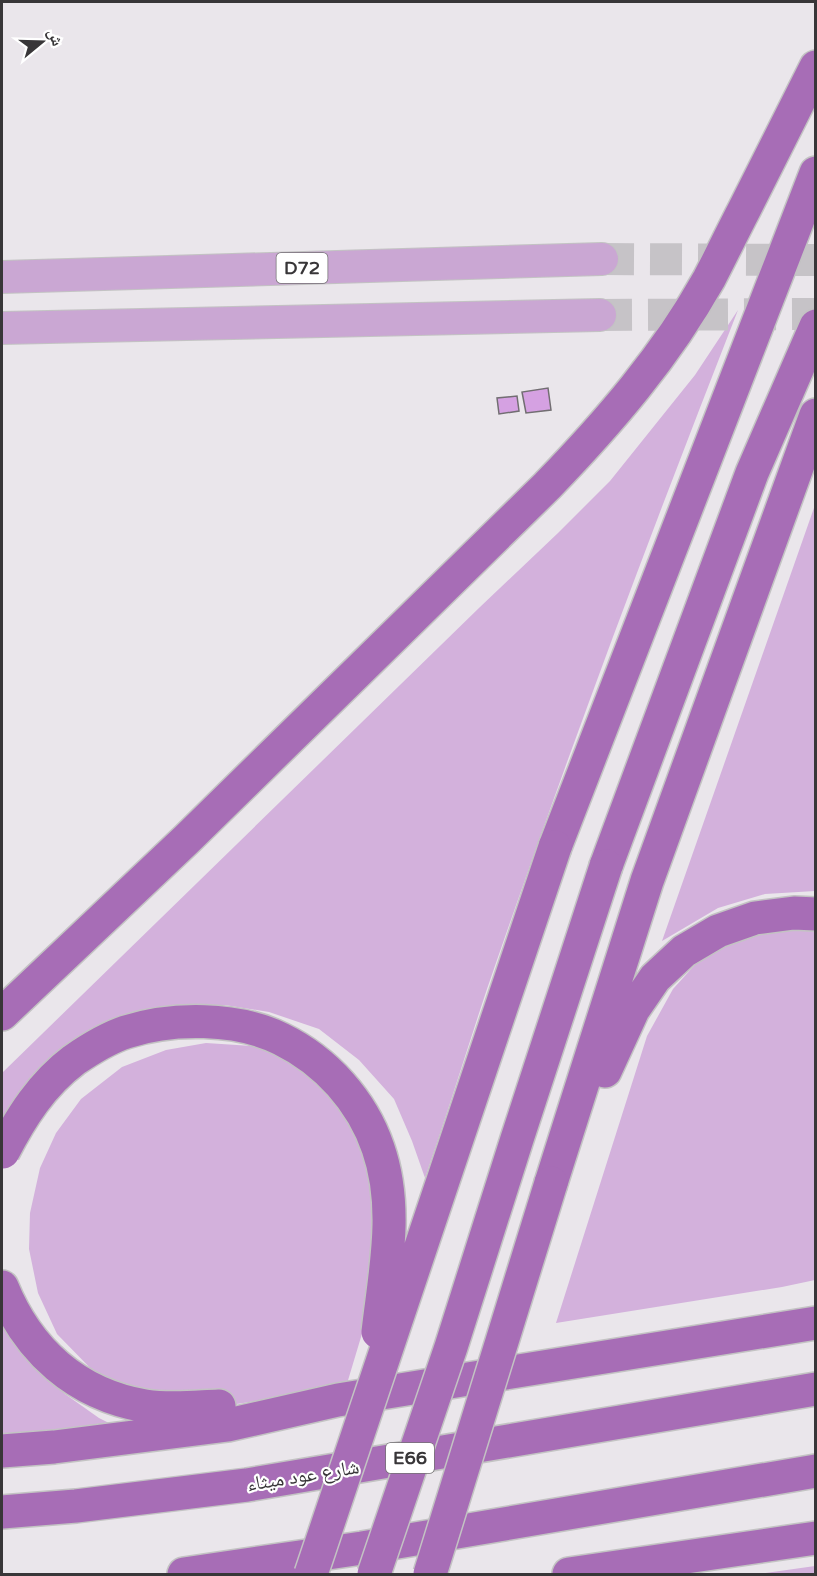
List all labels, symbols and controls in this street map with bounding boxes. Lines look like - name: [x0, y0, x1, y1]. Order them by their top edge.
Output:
- north arrow: [12, 12, 72, 72]
- text: ش: [43, 26, 67, 49]
- road number: D72: [276, 253, 328, 283]
- road number: E66: [386, 1443, 434, 1473]
- street label: شارع عود ميثاء: [245, 1455, 361, 1497]

